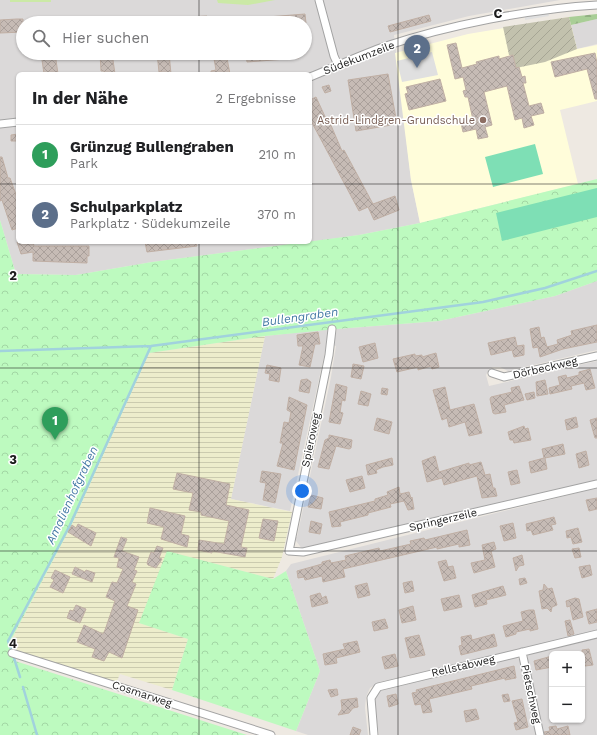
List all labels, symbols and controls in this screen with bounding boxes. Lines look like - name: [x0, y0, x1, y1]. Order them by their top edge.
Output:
- text: C: [494, 6, 503, 21]
- search box: [16, 16, 312, 60]
- icon: search: [30, 27, 52, 49]
- text: Hier suchen: [62, 29, 149, 47]
- pin: 2: [404, 35, 430, 68]
- street label: Südekumzeile: [322, 38, 396, 78]
- text: In der Nähe: [32, 88, 128, 108]
- text: 2 Ergebnisse: [215, 91, 296, 106]
- place label: Astrid-Lindgren-Grundschule: [317, 114, 475, 127]
- marker: Astrid-Lindgren-Grundschule: [478, 115, 488, 125]
- text: Grünzug Bullengraben: [70, 138, 234, 156]
- text: 1: [42, 147, 48, 162]
- text: 210 m: [258, 147, 296, 162]
- text: Park: [70, 156, 98, 171]
- text: Schulparkplatz: [70, 198, 183, 216]
- text: 2: [41, 207, 49, 222]
- text: 370 m: [257, 207, 296, 222]
- text: Parkplatz · Südekumzeile: [70, 216, 230, 231]
- text: 2: [9, 268, 17, 283]
- water label: Bullengraben: [261, 305, 339, 329]
- street label: Dörbeckweg: [511, 354, 579, 382]
- pin: 1: [42, 407, 68, 440]
- street label: Spieroweg: [299, 412, 323, 468]
- water label: Amalienhofgraben: [43, 444, 101, 547]
- text: 3: [9, 452, 17, 467]
- your location: [292, 481, 312, 501]
- street label: Springerzeile: [408, 506, 478, 534]
- text: 4: [9, 636, 18, 651]
- map controls: [549, 651, 585, 723]
- button: +: [549, 651, 585, 687]
- street label: Rellstabweg: [430, 652, 496, 680]
- street label: Pietschweg: [518, 663, 544, 725]
- street label: Cosmarweg: [110, 678, 174, 710]
- button: −: [549, 687, 585, 723]

